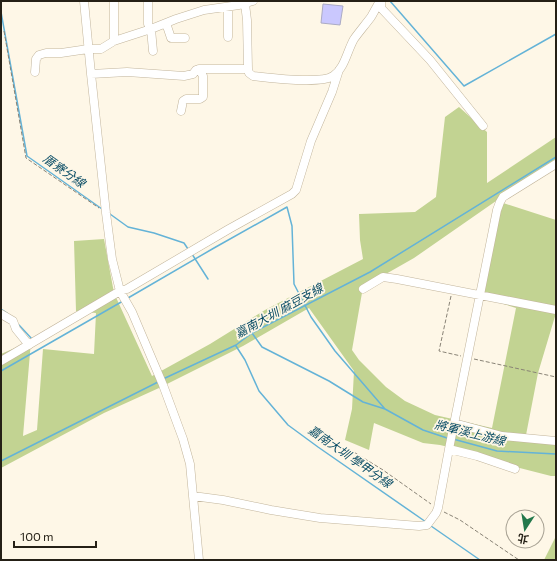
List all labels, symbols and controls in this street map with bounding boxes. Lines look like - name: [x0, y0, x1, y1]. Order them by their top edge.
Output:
- water label: 厝寮分線: [41, 151, 90, 191]
- water label: 嘉南大圳 麻豆支線: [232, 279, 327, 340]
- water label: 將軍溪上游線: [434, 417, 509, 448]
- water label: 嘉南大圳 學甲分線: [306, 422, 396, 491]
- north arrow: [505, 509, 545, 549]
- scale bar: [14, 523, 96, 549]
- text: 100 m: [20, 529, 54, 543]
- text: 北: [516, 532, 530, 547]

